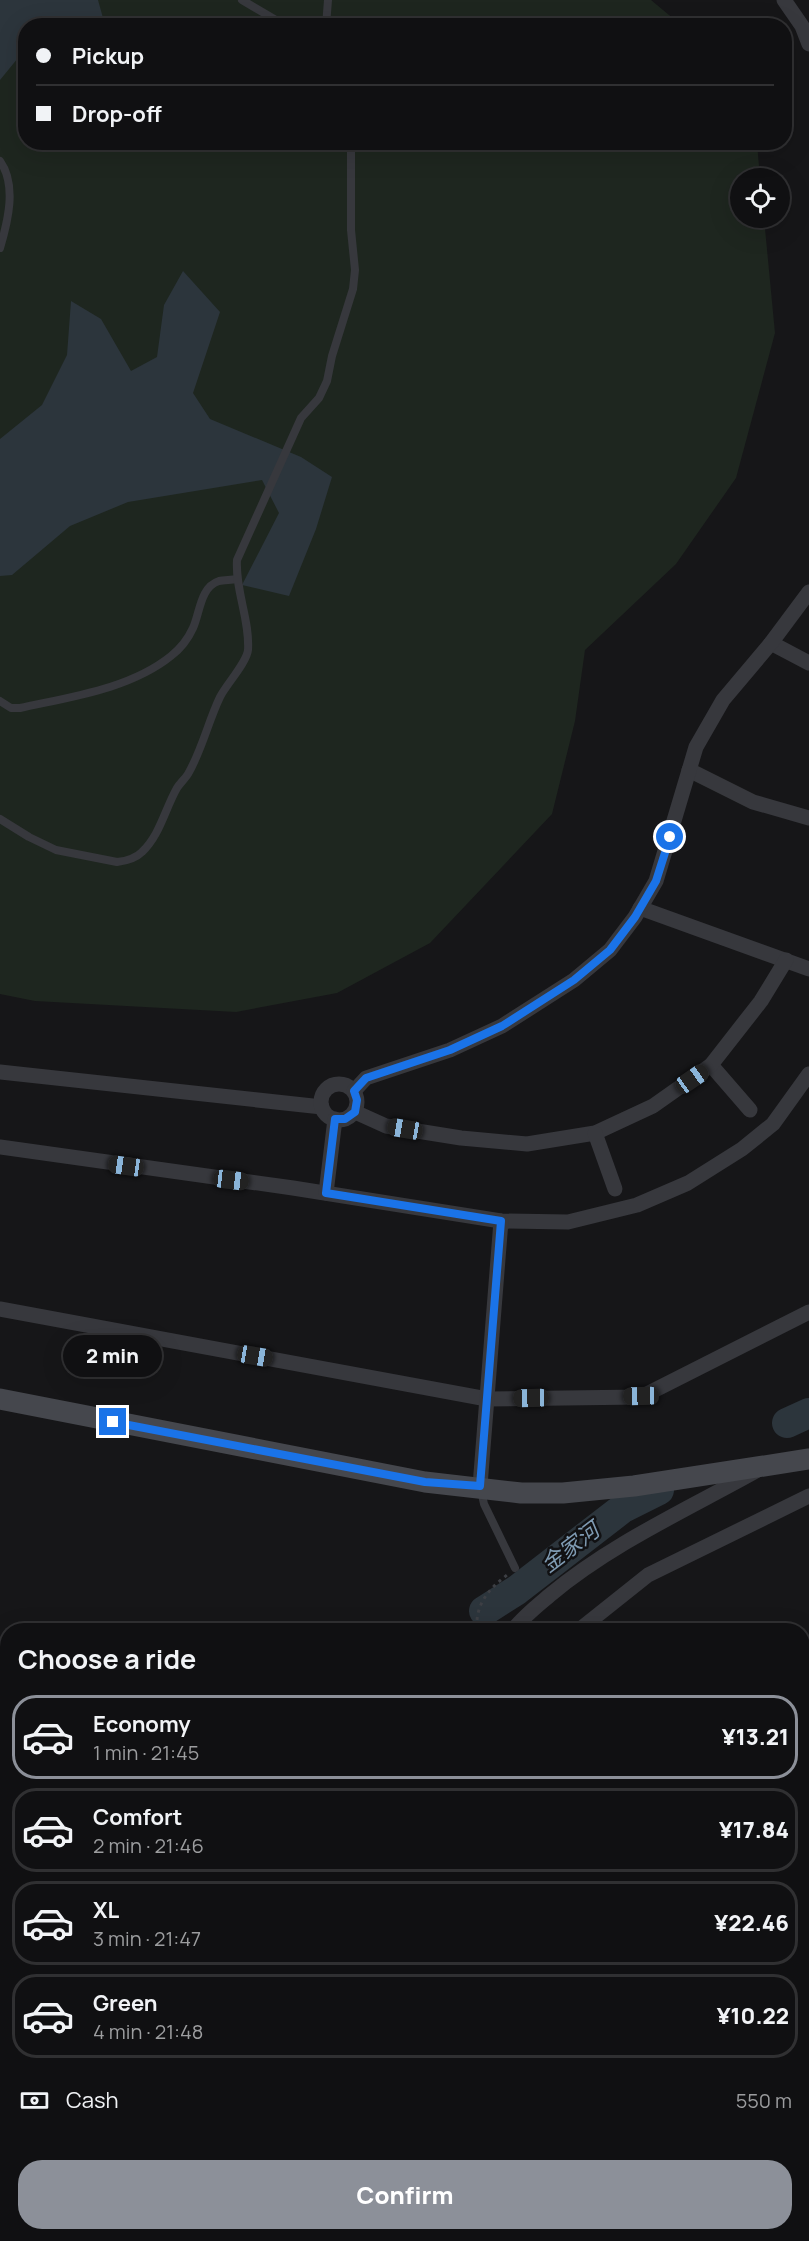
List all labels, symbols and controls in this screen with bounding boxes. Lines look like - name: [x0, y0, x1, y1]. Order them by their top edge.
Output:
- text: Pickup: [72, 41, 144, 71]
- text: Drop-off: [72, 99, 162, 129]
- map controls: [730, 168, 790, 228]
- button: locate: [730, 168, 790, 228]
- route start: [656, 823, 683, 850]
- car: [672, 1061, 712, 1097]
- car: [386, 1117, 424, 1141]
- car: [107, 1155, 145, 1177]
- car: [212, 1169, 250, 1191]
- callout: 2 min: [63, 1335, 162, 1377]
- text: 2 min: [86, 1342, 139, 1369]
- car: [236, 1344, 274, 1368]
- car: [623, 1387, 659, 1405]
- car: [513, 1389, 549, 1407]
- route end: [99, 1408, 126, 1435]
- water label: 金家河: [535, 1513, 609, 1579]
- text: Choose a ride: [18, 1640, 196, 1677]
- text: Economy: [93, 1709, 191, 1739]
- icon: car: [21, 1710, 75, 1764]
- text: ¥13.21: [722, 1722, 789, 1752]
- text: 1 min · 21:45: [93, 1739, 199, 1766]
- text: Comfort: [93, 1802, 182, 1832]
- icon: car: [21, 1803, 75, 1857]
- text: ¥17.84: [719, 1815, 789, 1845]
- text: 2 min · 21:46: [93, 1832, 204, 1859]
- text: XL: [93, 1895, 119, 1925]
- icon: car: [21, 1896, 75, 1950]
- text: ¥22.46: [714, 1908, 789, 1938]
- text: 3 min · 21:47: [93, 1925, 201, 1952]
- text: Green: [93, 1988, 158, 2018]
- icon: car: [21, 1989, 75, 2043]
- text: ¥10.22: [717, 2001, 789, 2031]
- text: 4 min · 21:48: [93, 2018, 203, 2045]
- icon: cash: [18, 2084, 51, 2117]
- text: Cash: [66, 2085, 119, 2115]
- text: 550 m: [736, 2087, 792, 2114]
- button: Confirm: [18, 2160, 792, 2229]

